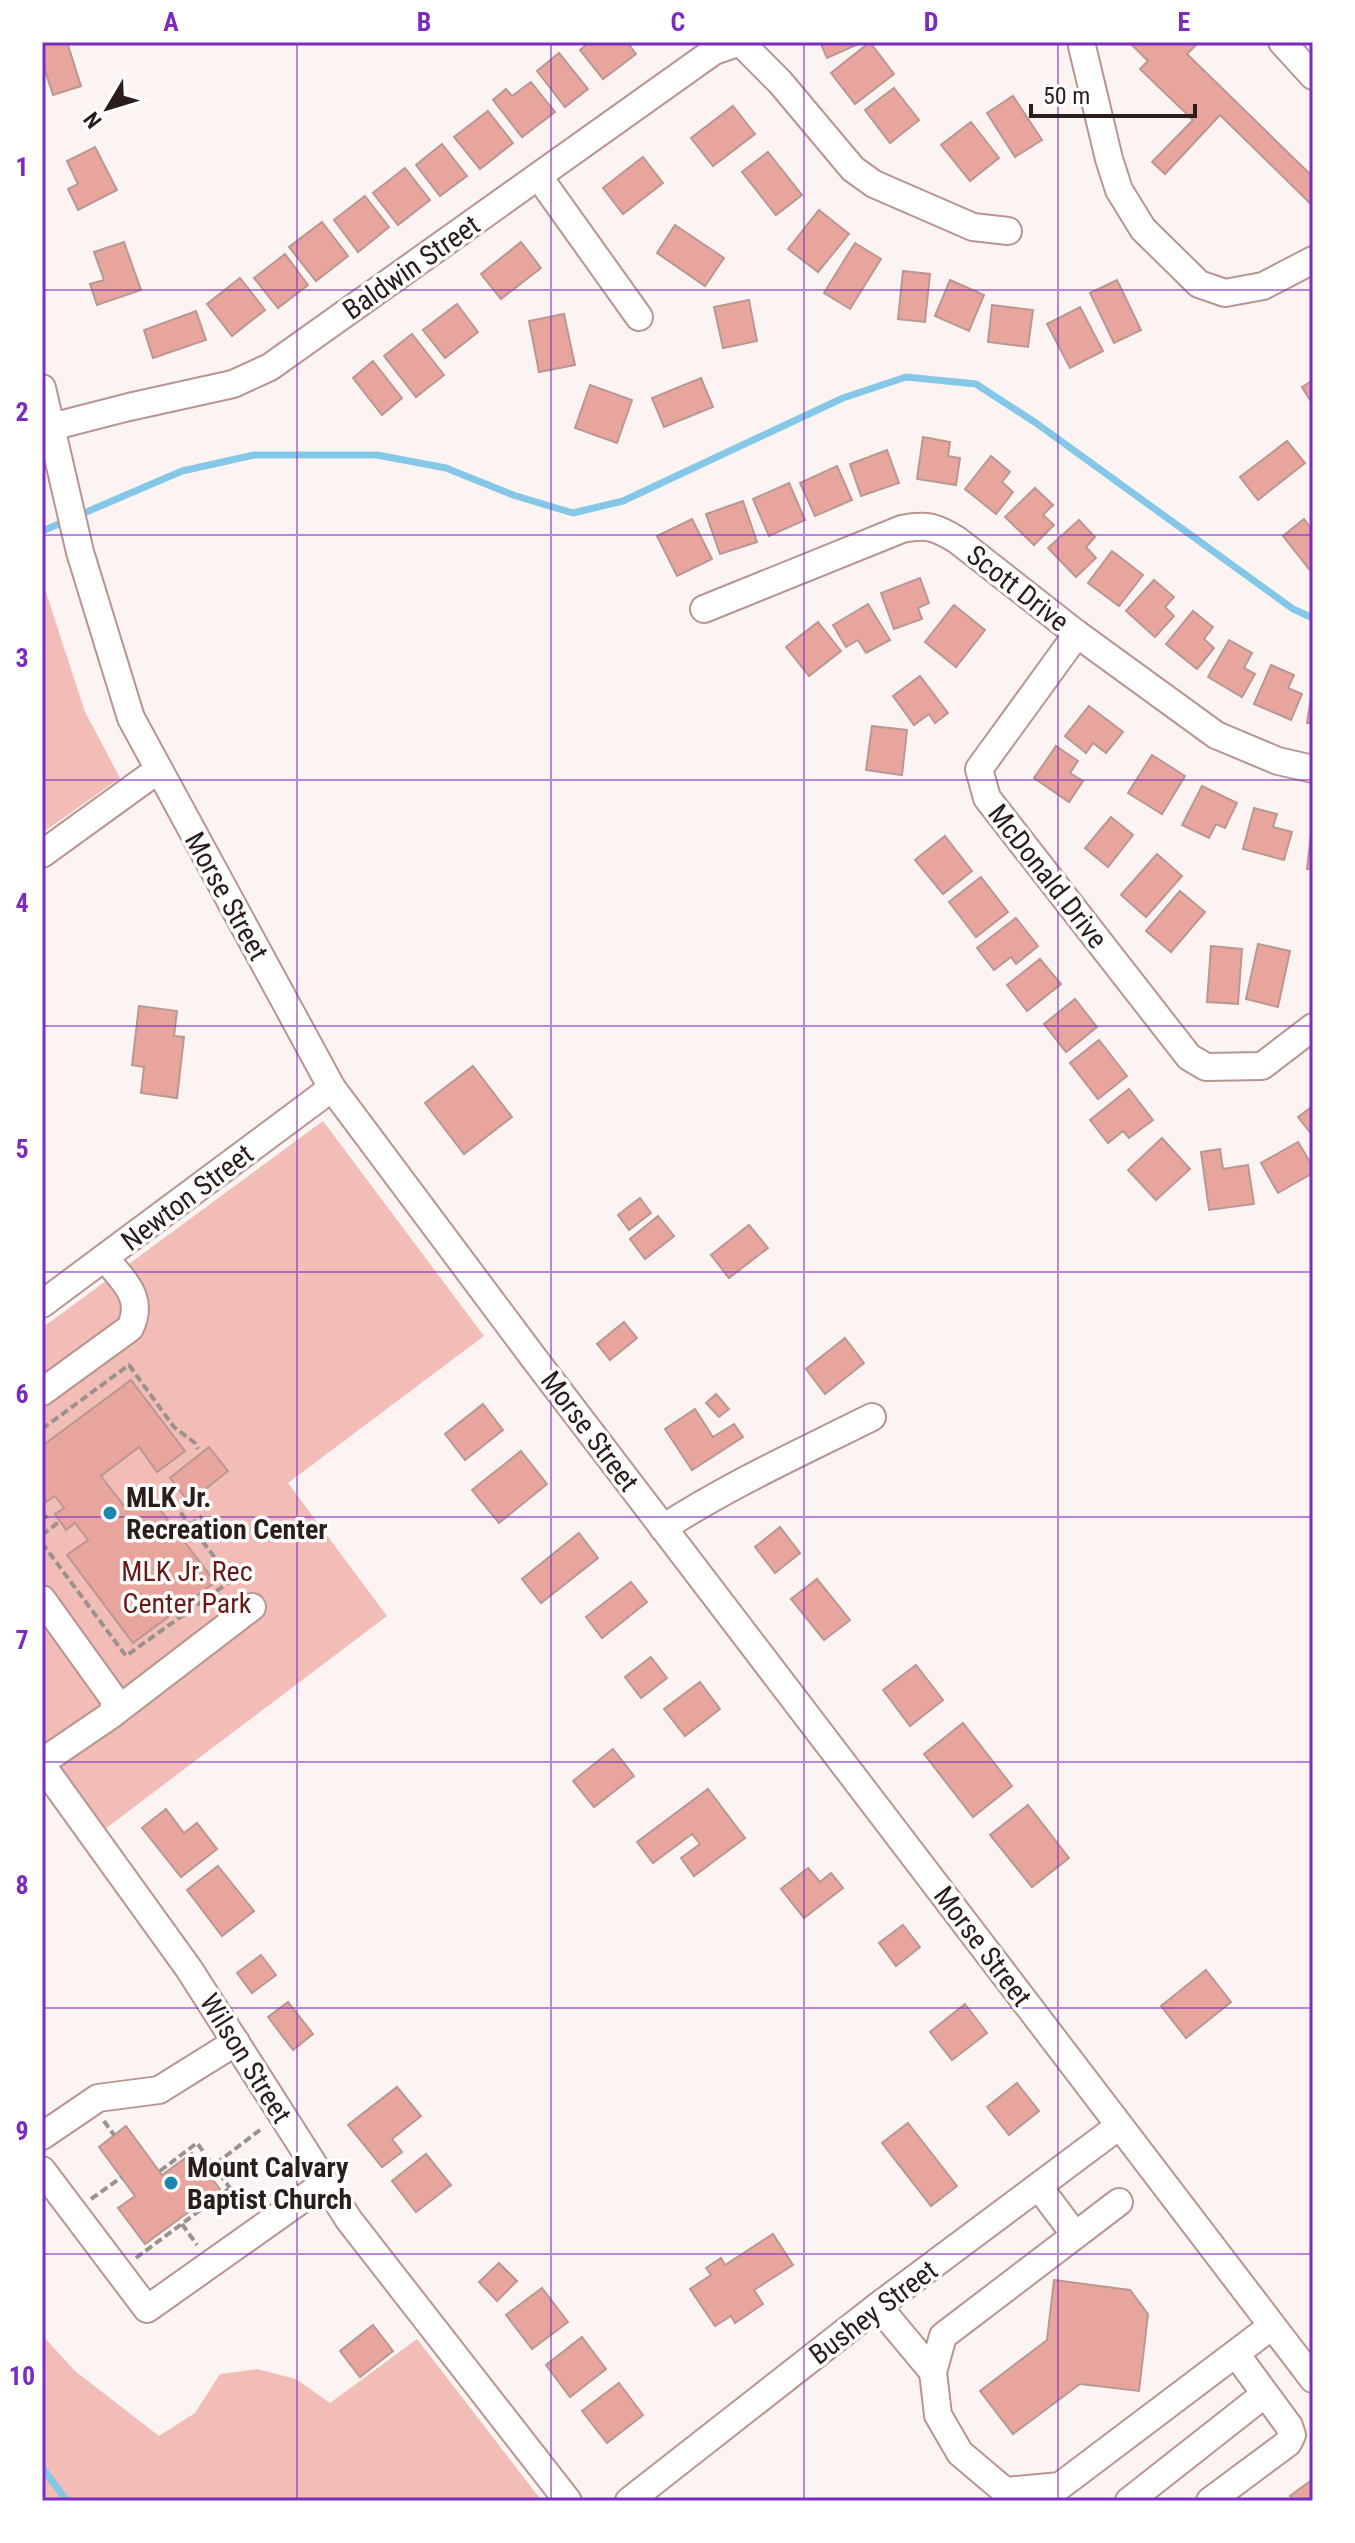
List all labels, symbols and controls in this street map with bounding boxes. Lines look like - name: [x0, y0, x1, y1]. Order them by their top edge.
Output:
- text: A: [163, 7, 179, 37]
- text: B: [417, 7, 431, 37]
- text: C: [671, 7, 686, 37]
- text: D: [924, 7, 938, 37]
- text: E: [1178, 7, 1191, 37]
- north arrow: [68, 68, 148, 148]
- scale bar: [1031, 68, 1195, 118]
- text: 50 m: [1043, 82, 1090, 110]
- text: N: [79, 107, 107, 133]
- text: 1: [15, 152, 29, 182]
- street label: Baldwin Street: [337, 208, 486, 327]
- text: 2: [15, 397, 29, 427]
- street label: Scott Drive: [960, 538, 1075, 638]
- text: 3: [15, 643, 29, 673]
- street label: McDonald Drive: [981, 798, 1114, 955]
- street label: Morse Street: [178, 826, 275, 966]
- text: 4: [15, 888, 29, 918]
- text: 5: [15, 1134, 29, 1164]
- street label: Newton Street: [115, 1137, 260, 1258]
- street label: Morse Street: [534, 1365, 645, 1498]
- text: 6: [15, 1379, 29, 1409]
- place label: MLK Jr. Recreation Center: [126, 1481, 328, 1546]
- marker: MLK Jr. Recreation Center: [101, 1504, 119, 1522]
- park label: MLK Jr. Rec Center Park: [121, 1555, 253, 1620]
- text: 7: [15, 1625, 29, 1655]
- text: 8: [15, 1870, 29, 1900]
- street label: Morse Street: [927, 1880, 1038, 2013]
- street label: Wilson Street: [193, 1987, 298, 2129]
- text: 9: [15, 2116, 29, 2146]
- place label: Mount Calvary Baptist Church: [187, 2151, 352, 2216]
- marker: Mount Calvary Baptist Church: [162, 2174, 180, 2192]
- street label: Bushey Street: [803, 2254, 944, 2371]
- text: 10: [9, 2361, 35, 2391]

